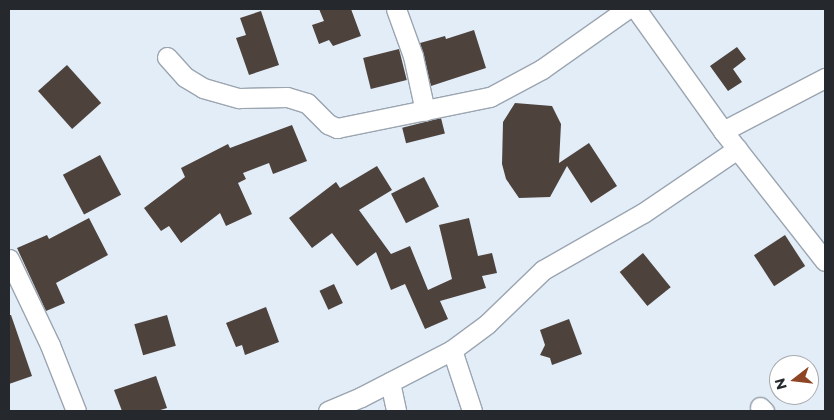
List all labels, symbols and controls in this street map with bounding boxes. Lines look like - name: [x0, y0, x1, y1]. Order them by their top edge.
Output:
- north arrow: [769, 355, 819, 405]
- text: N: [770, 376, 791, 392]

